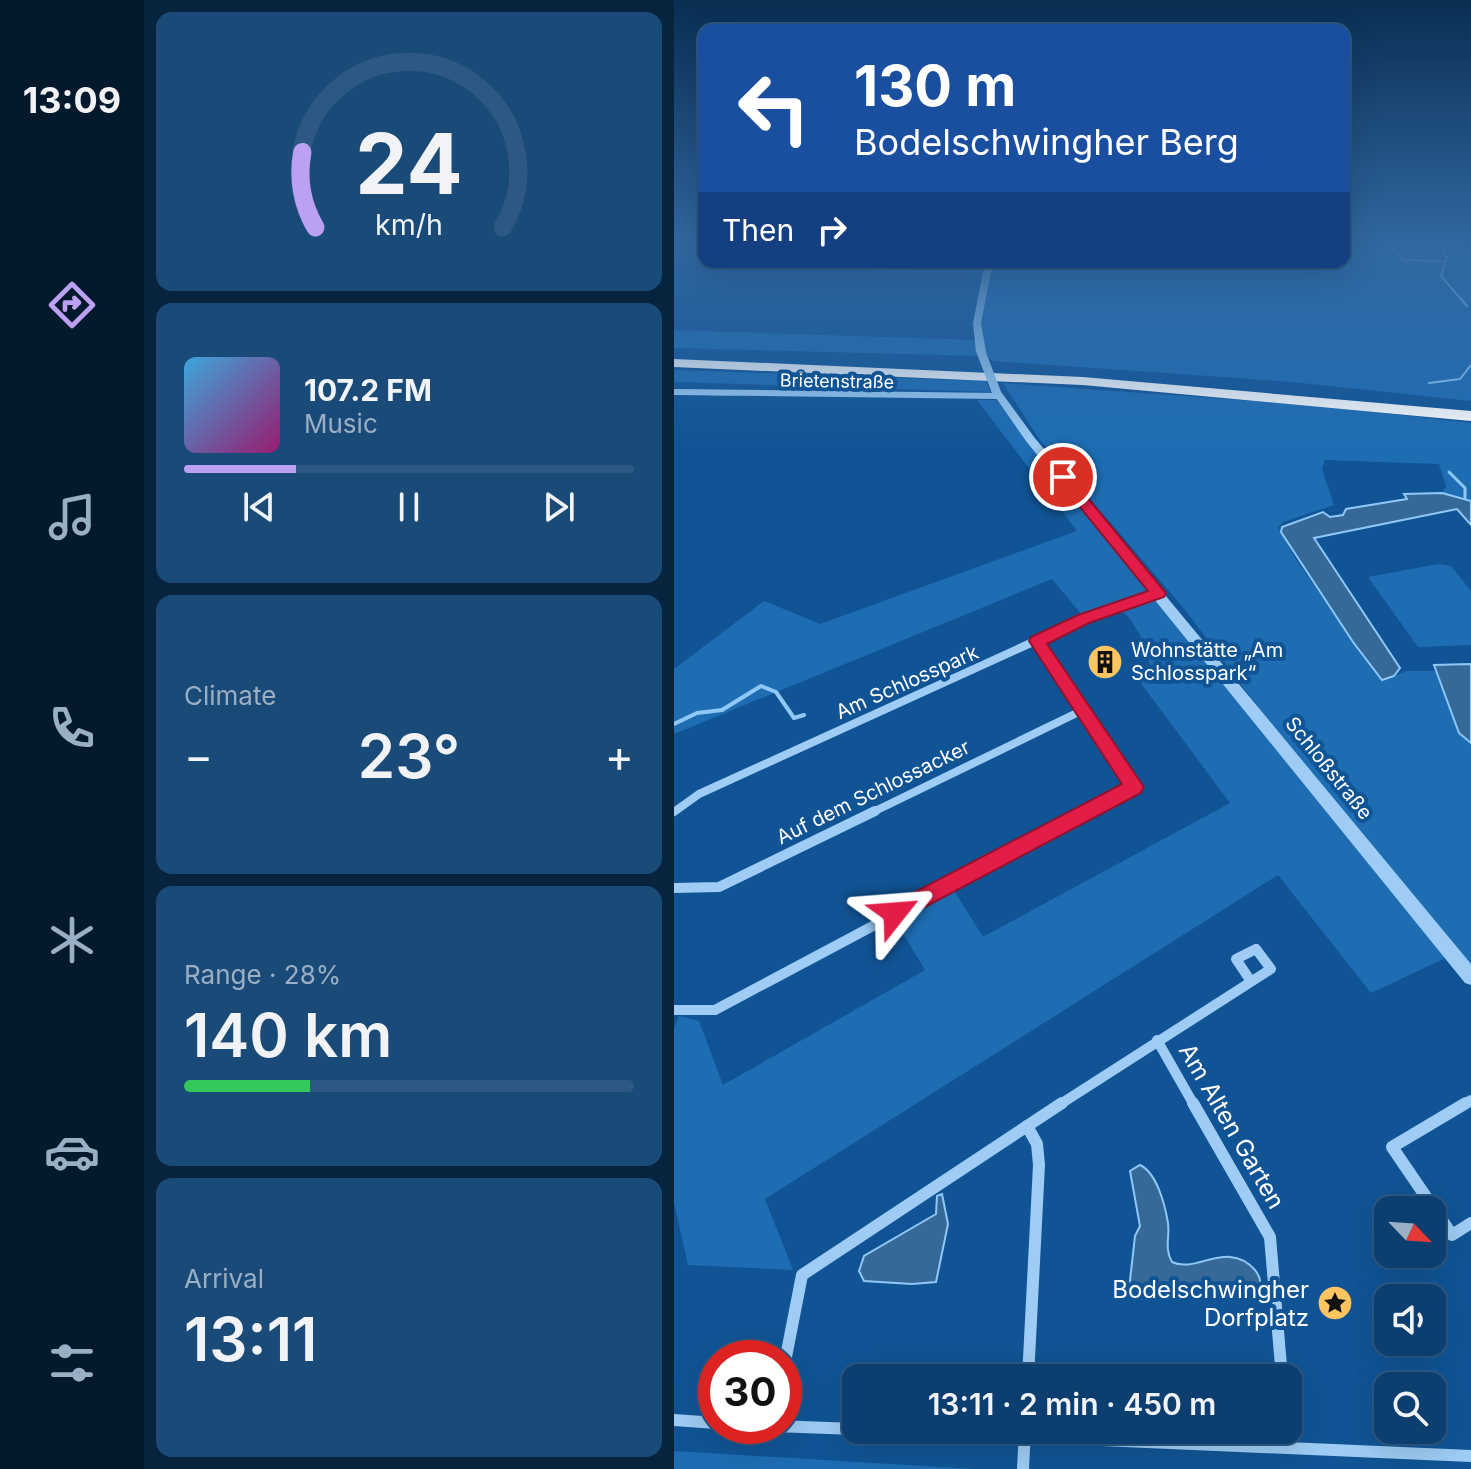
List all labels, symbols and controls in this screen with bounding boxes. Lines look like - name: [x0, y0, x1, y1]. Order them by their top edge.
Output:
- text: 130 m: [854, 52, 1016, 120]
- icon: left: [722, 56, 826, 160]
- text: 13:09: [23, 78, 121, 122]
- text: 24: [355, 112, 463, 213]
- text: Bodelschwingher Berg: [854, 120, 1239, 164]
- text: km/h: [375, 207, 443, 242]
- icon: right: [810, 208, 854, 252]
- text: Then: [722, 212, 794, 248]
- icon: directions: [44, 277, 100, 333]
- street label: Brietenstraße: [780, 370, 894, 392]
- text: 107.2 FM: [304, 372, 432, 408]
- text: Music: [304, 408, 378, 439]
- pin: [1029, 443, 1097, 511]
- icon: arrive: [1041, 455, 1085, 499]
- icon: previous: [237, 485, 281, 529]
- icon: pause: [387, 485, 431, 529]
- icon: next: [537, 485, 581, 529]
- icon: music: [44, 489, 100, 545]
- place label: Wohnstätte „Am Schlosspark“: [1131, 638, 1283, 685]
- street label: Am Schlosspark: [832, 640, 982, 724]
- building icon: Wohnstätte „Am Schlosspark“: [1086, 643, 1124, 681]
- text: Climate: [184, 680, 276, 711]
- icon: phone: [44, 700, 100, 756]
- street label: Schloßstraße: [1280, 712, 1378, 824]
- text: 23°: [358, 720, 460, 792]
- text: −: [184, 729, 213, 783]
- text: +: [605, 729, 634, 783]
- street label: Auf dem Schlossacker: [772, 735, 974, 849]
- position arrow: [853, 871, 937, 955]
- icon: climate: [44, 912, 100, 968]
- text: Range · 28%: [184, 959, 341, 990]
- text: 140 km: [184, 999, 392, 1071]
- street label: Am Alten Garten: [1173, 1038, 1291, 1214]
- icon: car: [44, 1124, 100, 1180]
- north arrow: [1374, 1196, 1446, 1268]
- map controls: [1374, 1196, 1446, 1444]
- text: Arrival: [184, 1263, 264, 1294]
- place label: Bodelschwingher Dorfplatz: [1112, 1275, 1309, 1332]
- place icon: Bodelschwingher Dorfplatz: [1316, 1284, 1354, 1322]
- button: sound: [1374, 1284, 1446, 1356]
- text: 13:11: [184, 1303, 317, 1375]
- icon: filters: [44, 1335, 100, 1391]
- speed limit sign: 30: [698, 1340, 802, 1444]
- button: search: [1374, 1372, 1446, 1444]
- text: 13:11 · 2 min · 450 m: [928, 1386, 1216, 1422]

